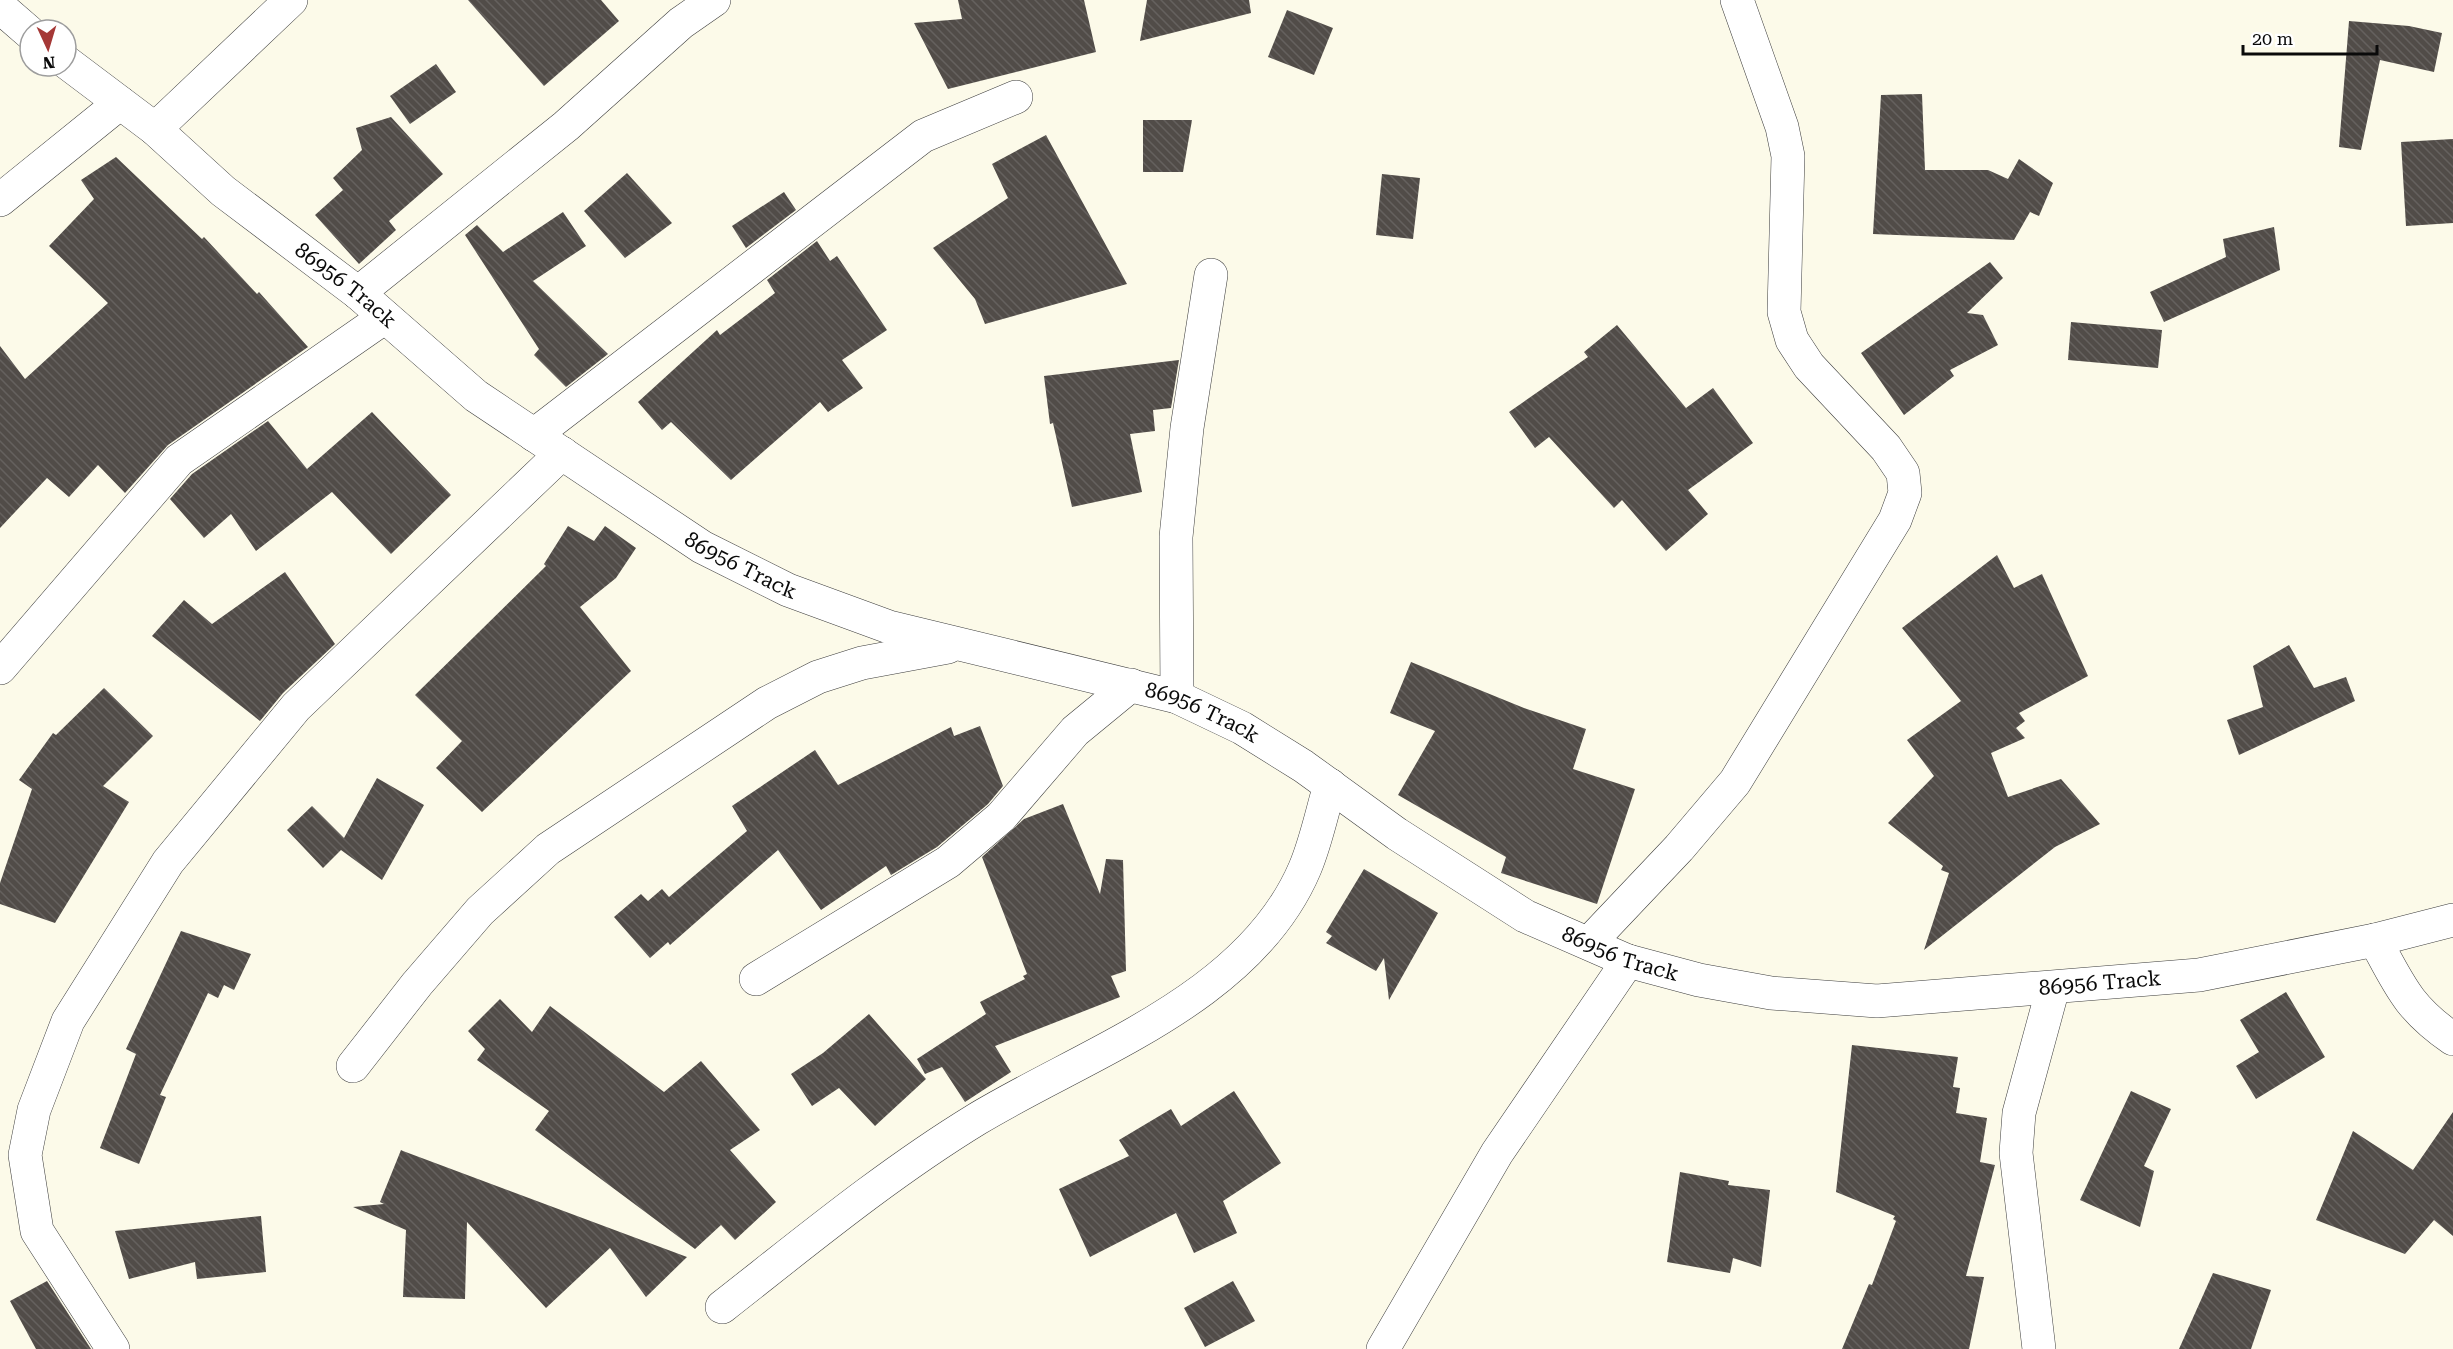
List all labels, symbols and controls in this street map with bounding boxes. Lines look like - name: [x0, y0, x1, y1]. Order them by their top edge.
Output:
- north arrow: [18, 18, 78, 78]
- scale bar: [2243, 18, 2376, 56]
- text: 20 m: [2252, 28, 2293, 49]
- text: N: [42, 53, 56, 72]
- street label: 86956 Track: [290, 238, 401, 333]
- street label: 86956 Track: [680, 527, 800, 604]
- street label: 86956 Track: [1143, 678, 1264, 748]
- street label: 86956 Track: [1558, 922, 1681, 986]
- street label: 86956 Track: [2038, 966, 2162, 1000]

